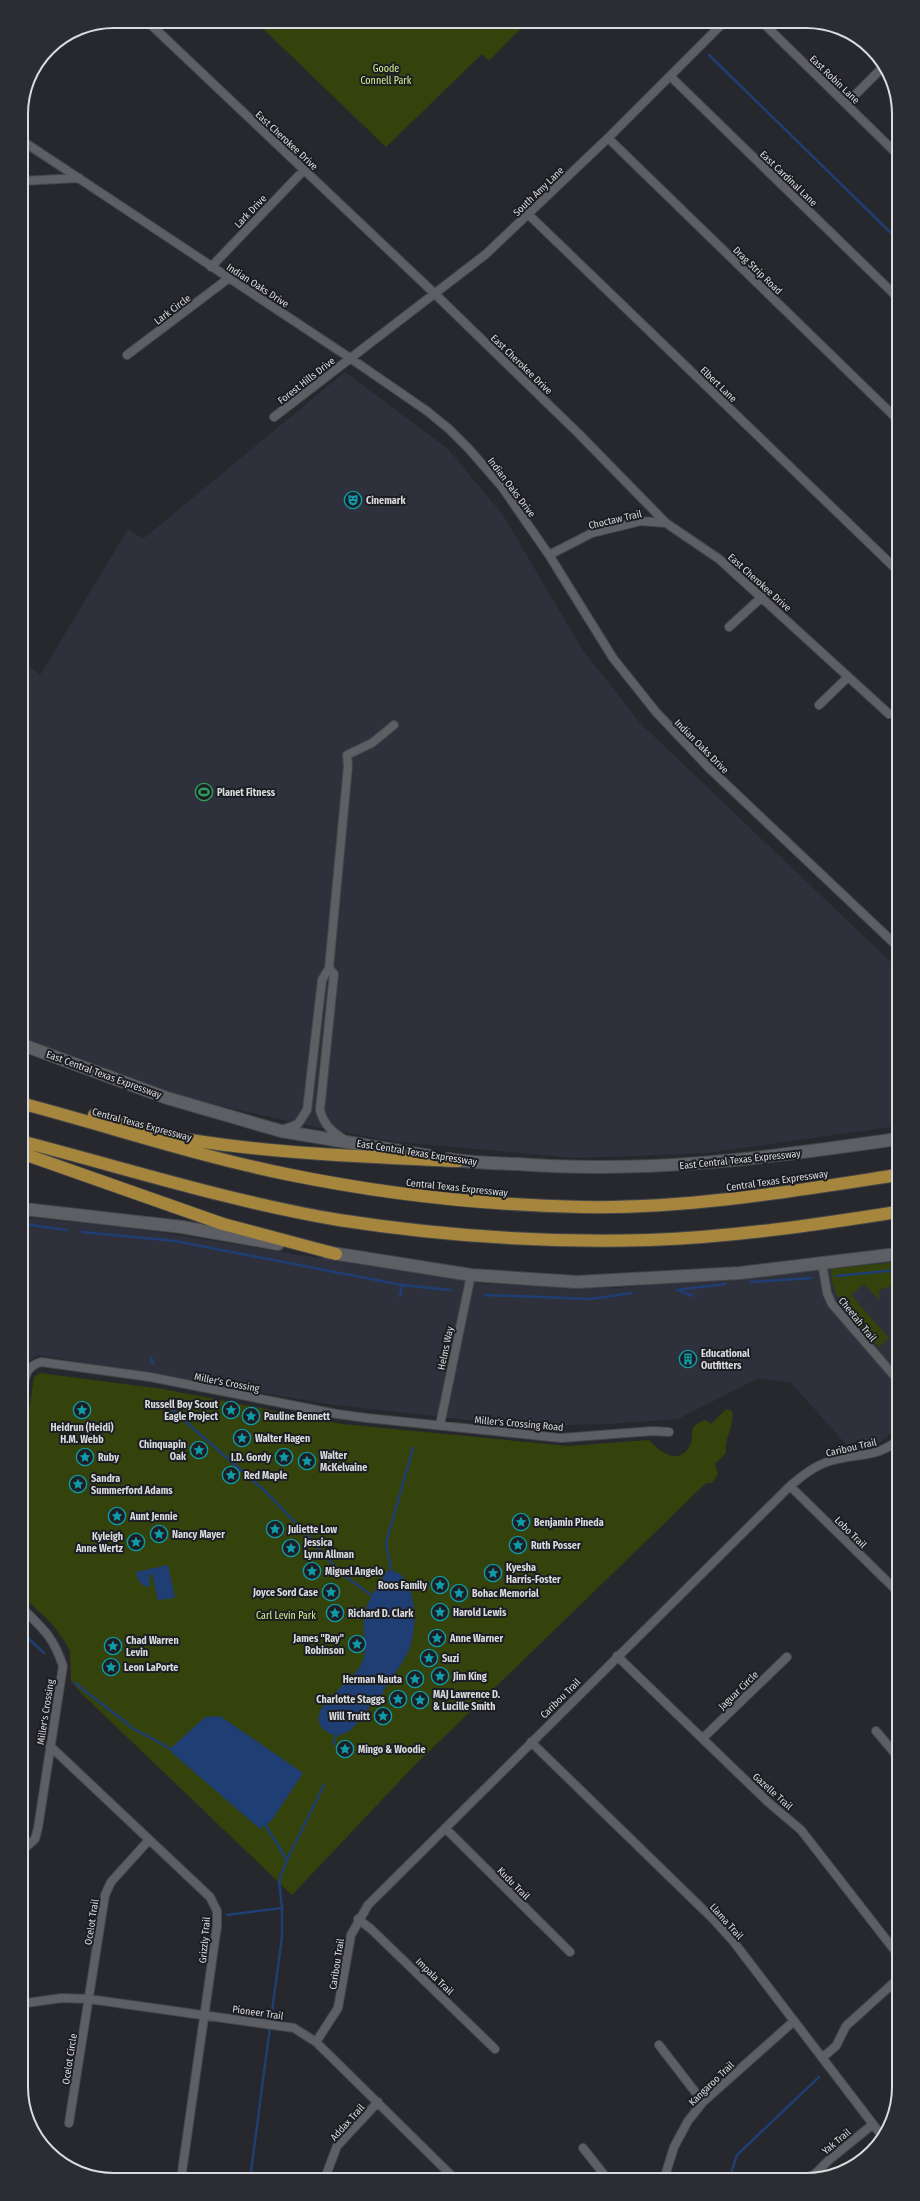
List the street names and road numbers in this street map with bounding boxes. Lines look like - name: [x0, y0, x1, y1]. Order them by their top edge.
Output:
- street label: East Robin Lane: [807, 53, 862, 107]
- street label: East Cherokee Drive: [253, 109, 320, 173]
- street label: East Cardinal Lane: [757, 148, 819, 209]
- street label: South Amy Lane: [511, 165, 566, 219]
- street label: Lark Drive: [232, 193, 269, 231]
- street label: Drag Strip Road: [730, 244, 784, 297]
- street label: Indian Oaks Drive: [224, 261, 291, 310]
- street label: Lark Circle: [152, 292, 193, 327]
- street label: East Cherokee Drive: [488, 332, 555, 397]
- street label: Forest Hills Drive: [276, 355, 338, 407]
- street label: Elbert Lane: [698, 364, 739, 405]
- street label: Indian Oaks Drive: [485, 455, 538, 520]
- street label: Choctaw Trail: [587, 508, 643, 532]
- street label: East Cherokee Drive: [725, 551, 793, 614]
- street label: Indian Oaks Drive: [672, 717, 731, 776]
- street label: East Central Texas Expressway: [44, 1048, 163, 1102]
- street label: Central Texas Expressway: [91, 1106, 193, 1144]
- street label: East Central Texas Expressway: [356, 1138, 478, 1169]
- street label: East Central Texas Expressway: [679, 1148, 802, 1172]
- street label: Central Texas Expressway: [726, 1168, 829, 1194]
- street label: Central Texas Expressway: [405, 1177, 509, 1199]
- street label: Cheetah Trail: [836, 1295, 879, 1344]
- street label: Helms Way: [435, 1325, 457, 1371]
- street label: Miller's Crossing: [193, 1371, 261, 1395]
- street label: Miller's Crossing Road: [474, 1414, 564, 1434]
- street label: Caribou Trail: [825, 1436, 878, 1460]
- street label: Lobo Trail: [832, 1514, 869, 1551]
- street label: Jaguar Circle: [716, 1669, 761, 1713]
- street label: Caribou Trail: [538, 1676, 583, 1721]
- street label: Miller's Crossing: [35, 1678, 57, 1746]
- street label: Gazelle Trail: [750, 1771, 795, 1813]
- street label: Kudu Trail: [495, 1865, 532, 1903]
- street label: Ocelot Trail: [82, 1898, 102, 1946]
- street label: Llama Trail: [707, 1901, 746, 1942]
- street label: Grizzly Trail: [197, 1916, 213, 1964]
- street label: Caribou Trail: [327, 1937, 347, 1991]
- street label: Impala Trail: [413, 1956, 456, 1998]
- street label: Pioneer Trail: [231, 2003, 285, 2023]
- street label: Ocelot Circle: [60, 2033, 80, 2085]
- street label: Kangaroo Trail: [687, 2059, 737, 2108]
- street label: Addax Trail: [328, 2102, 368, 2143]
- street label: Yak Trail: [820, 2126, 854, 2157]

